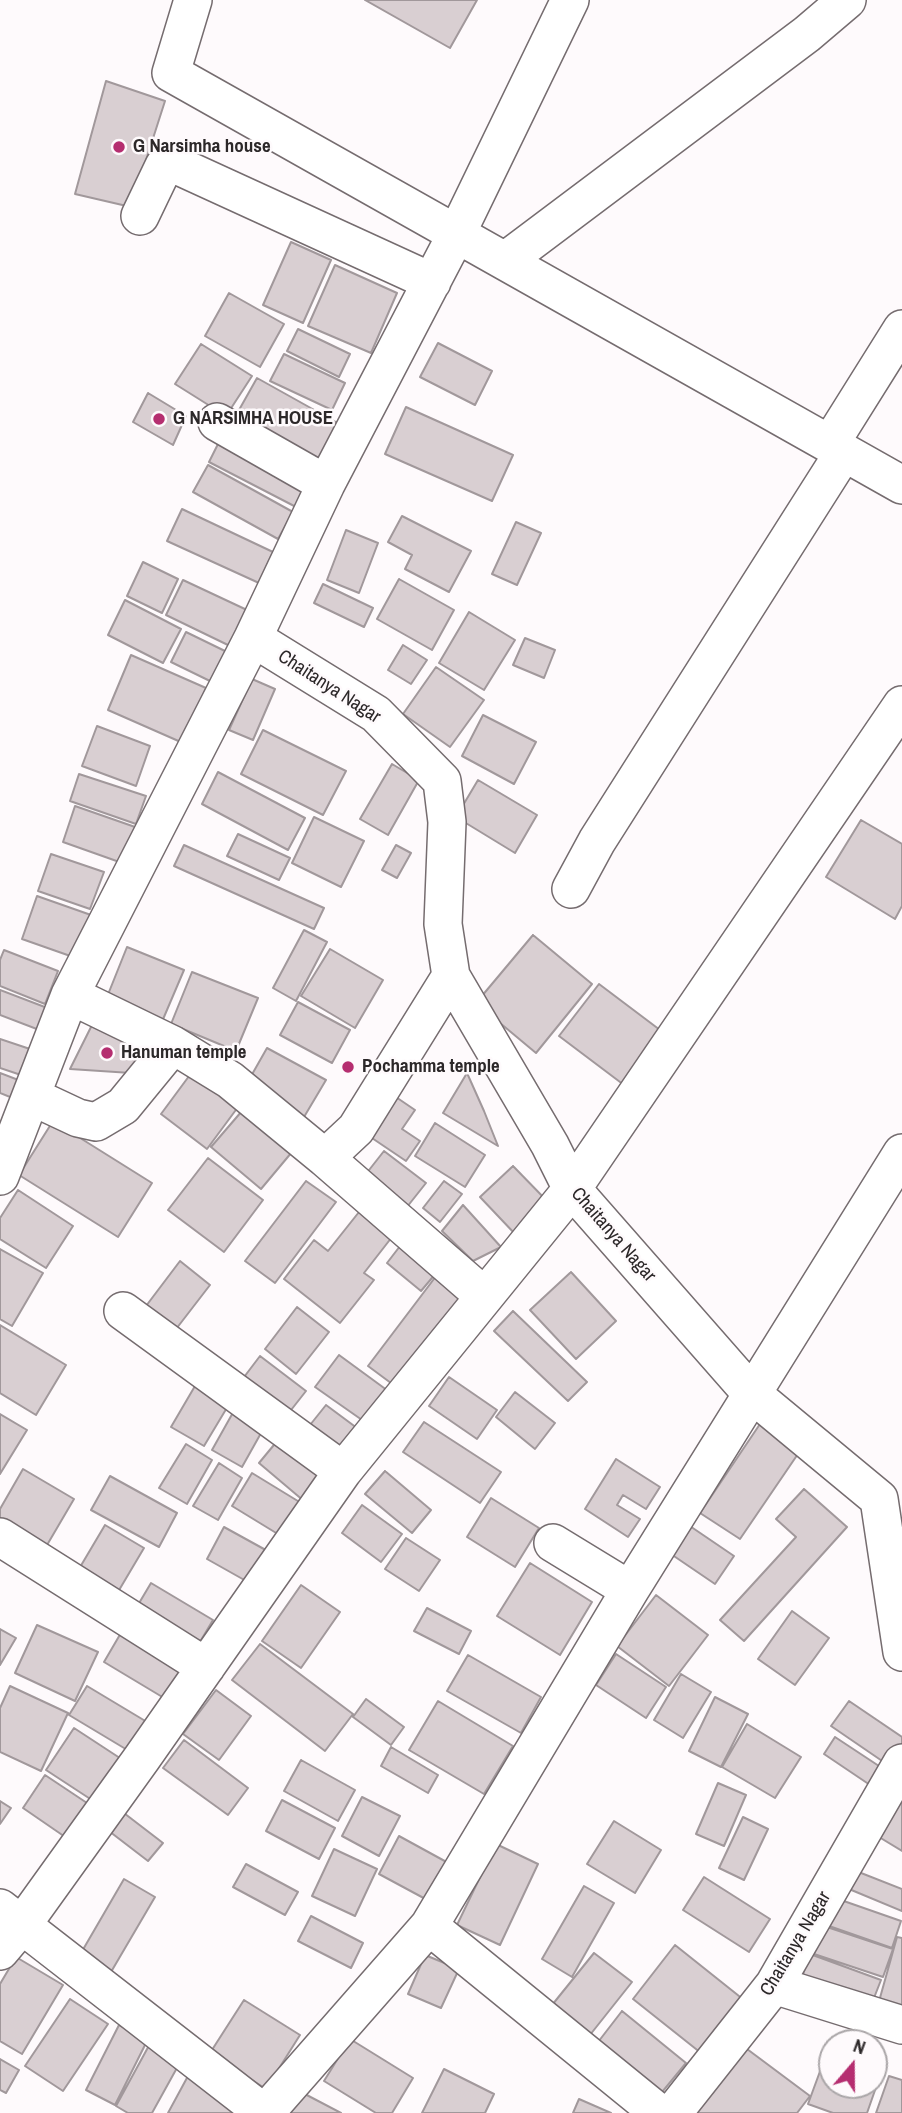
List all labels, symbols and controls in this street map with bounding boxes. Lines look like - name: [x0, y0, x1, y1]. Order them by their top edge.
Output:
- place label: G Narsimha house: [133, 136, 271, 158]
- marker: G Narsimha house: [111, 139, 127, 155]
- place label: G NARSIMHA HOUSE: [173, 408, 333, 430]
- marker: G NARSIMHA HOUSE: [151, 411, 167, 427]
- street label: Chaitanya Nagar: [273, 645, 385, 729]
- place label: Hanuman temple: [121, 1042, 247, 1064]
- marker: Hanuman temple: [99, 1045, 115, 1061]
- place label: Pochamma temple: [362, 1056, 500, 1078]
- marker: Pochamma temple: [340, 1059, 356, 1075]
- street label: Chaitanya Nagar: [566, 1183, 660, 1287]
- street label: Chaitanya Nagar: [756, 1888, 836, 2000]
- north arrow: [818, 2029, 888, 2099]
- text: N: [850, 2032, 869, 2060]

